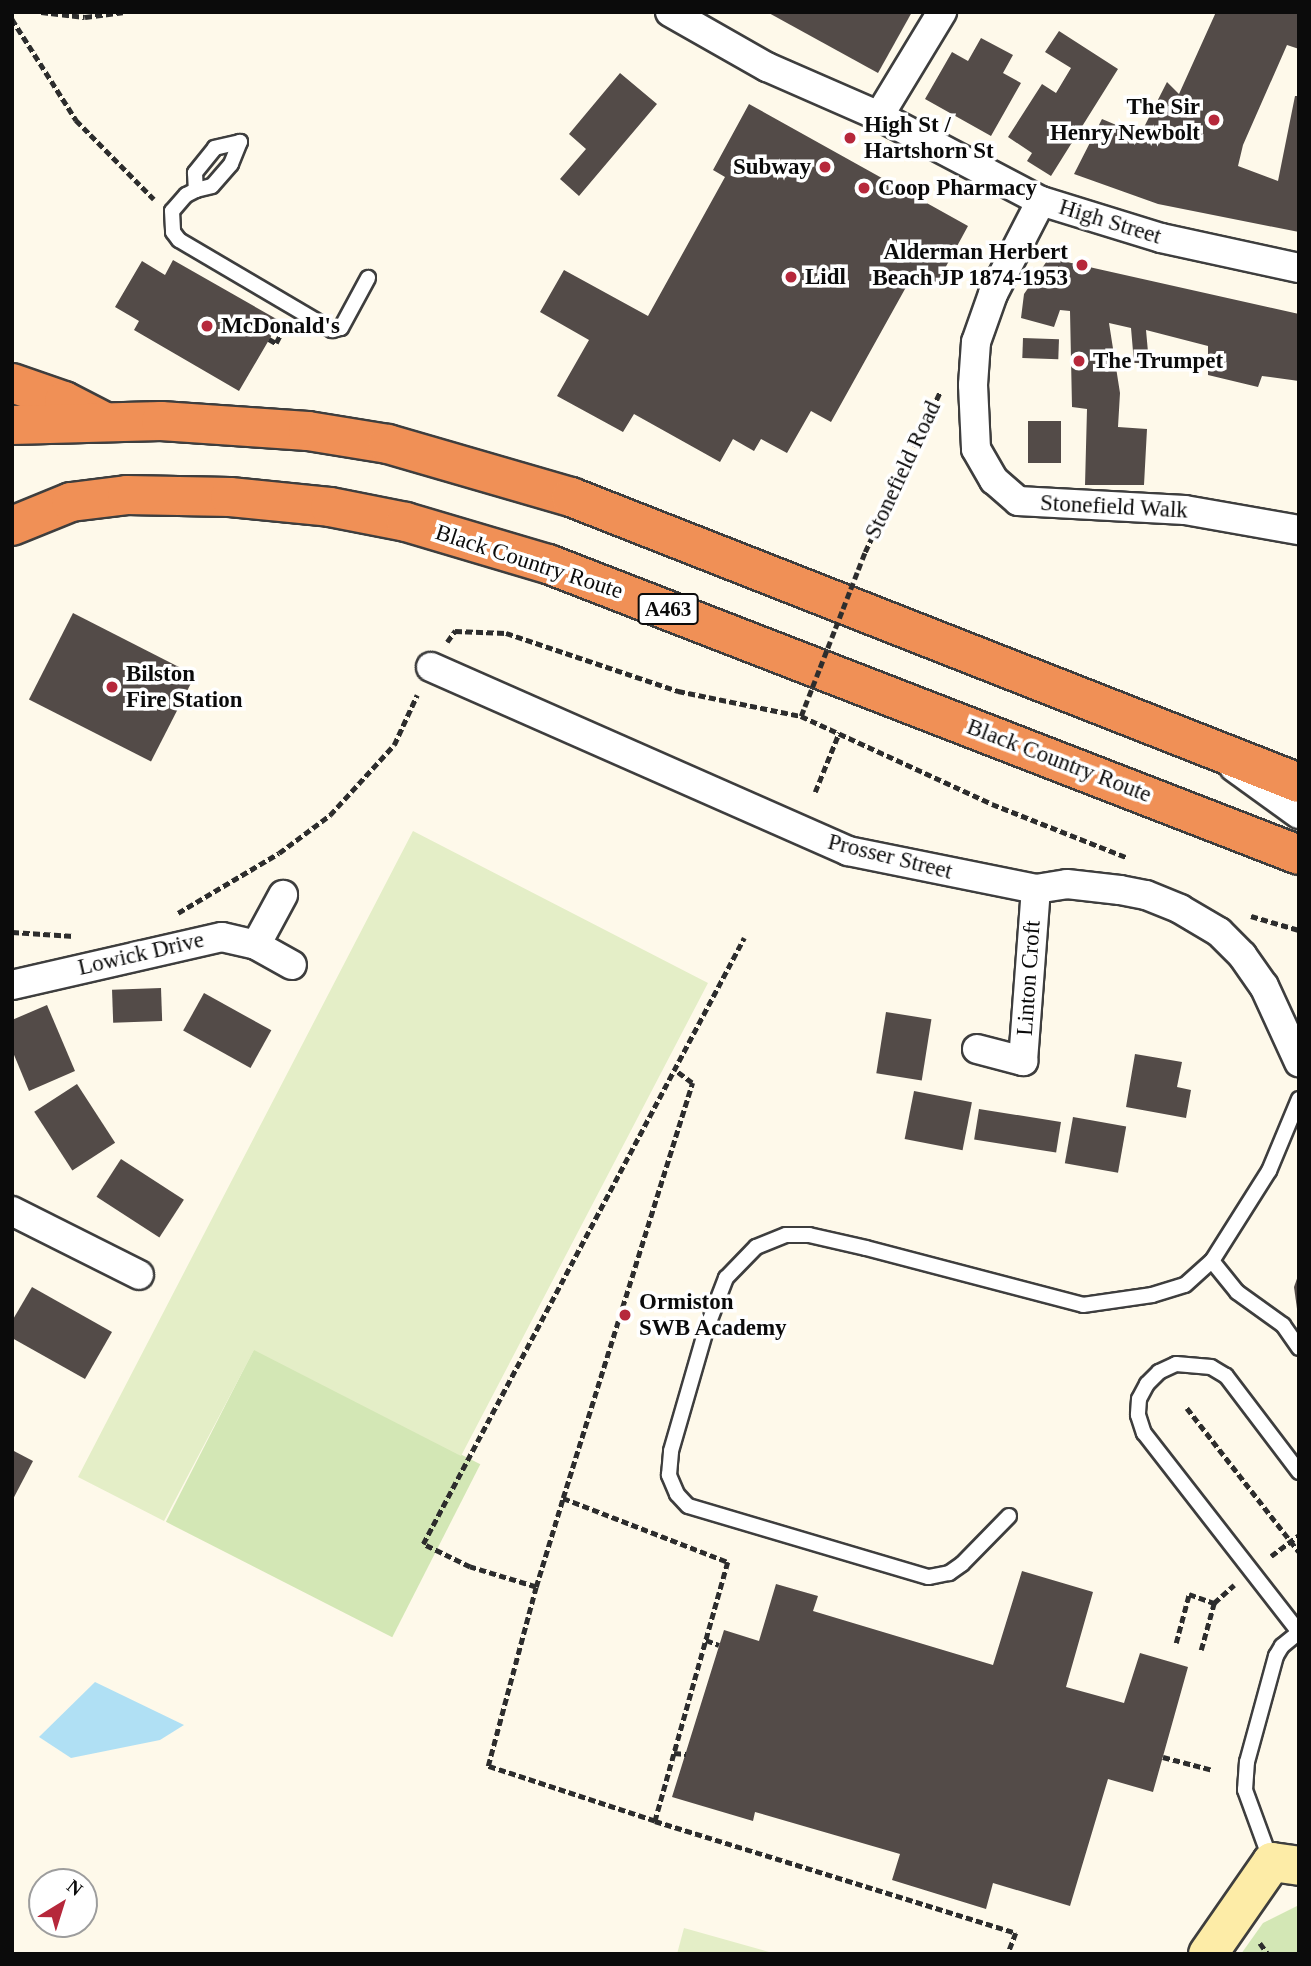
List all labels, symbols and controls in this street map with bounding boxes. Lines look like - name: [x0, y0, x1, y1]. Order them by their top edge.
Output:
- place label: The Sir Henry Newbolt: [1050, 93, 1200, 147]
- place label: High St / Hartshorn St: [864, 111, 994, 165]
- marker: The Sir Henry Newbolt: [1206, 112, 1222, 128]
- marker: High St / Hartshorn St: [842, 130, 858, 146]
- place label: Subway: [733, 153, 811, 181]
- marker: Subway: [817, 159, 833, 175]
- place label: Coop Pharmacy: [878, 174, 1037, 202]
- marker: Coop Pharmacy: [856, 180, 872, 196]
- street label: High Street: [1056, 193, 1164, 251]
- place label: Alderman Herbert Beach JP 1874-1953: [871, 238, 1068, 292]
- marker: Alderman Herbert Beach JP 1874-1953: [1074, 257, 1090, 273]
- place label: Lidl: [805, 263, 846, 291]
- marker: Lidl: [783, 269, 799, 285]
- place label: McDonald's: [221, 312, 340, 340]
- marker: McDonald's: [199, 318, 215, 334]
- place label: The Trumpet: [1093, 347, 1224, 375]
- marker: The Trumpet: [1071, 353, 1087, 369]
- street label: Stonefield Road: [859, 397, 947, 543]
- street label: Stonefield Walk: [1039, 489, 1189, 525]
- street label: Black Country Route: [432, 519, 626, 605]
- road number: A463: [636, 592, 700, 626]
- place label: Bilston Fire Station: [126, 660, 242, 714]
- marker: Bilston Fire Station: [104, 679, 120, 695]
- street label: Black Country Route: [963, 713, 1155, 809]
- street label: Prosser Street: [825, 828, 955, 886]
- street label: Linton Croft: [1011, 919, 1047, 1037]
- street label: Lowick Drive: [75, 926, 207, 982]
- place label: Ormiston SWB Academy: [639, 1288, 788, 1342]
- marker: Ormiston SWB Academy: [617, 1307, 633, 1323]
- north arrow: [28, 1868, 98, 1938]
- text: N: [63, 1875, 87, 1900]

